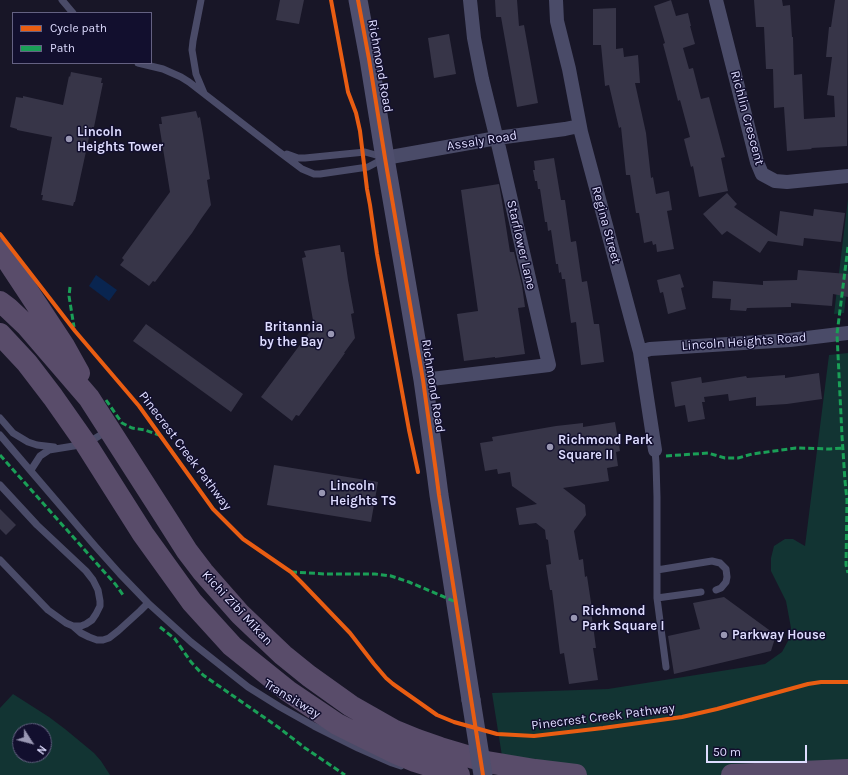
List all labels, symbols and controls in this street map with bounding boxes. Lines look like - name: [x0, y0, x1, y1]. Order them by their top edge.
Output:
- legend: [12, 12, 152, 64]
- street label: Richmond Road: [364, 18, 396, 114]
- text: Cycle path: [50, 21, 107, 35]
- text: Path: [50, 41, 75, 55]
- street label: Richlin Crescent: [727, 69, 767, 167]
- place label: Lincoln Heights Tower: [77, 124, 163, 155]
- street label: Assaly Road: [446, 128, 518, 154]
- marker: Lincoln Heights Tower: [64, 134, 74, 144]
- street label: Regina Street: [588, 185, 624, 265]
- street label: Starflower Lane: [503, 199, 539, 291]
- place label: Britannia by the Bay: [259, 319, 323, 350]
- marker: Britannia by the Bay: [326, 329, 336, 339]
- street label: Lincoln Heights Road: [681, 330, 807, 354]
- street label: Richmond Road: [418, 338, 448, 434]
- street label: Pinecrest Creek Pathway: [135, 389, 235, 513]
- place label: Richmond Park Square II: [558, 432, 653, 463]
- marker: Richmond Park Square II: [545, 442, 555, 452]
- place label: Lincoln Heights TS: [330, 478, 396, 509]
- marker: Lincoln Heights TS: [317, 488, 327, 498]
- street label: Kichi Zībī Mīkan: [198, 567, 276, 649]
- place label: Richmond Park Square I: [582, 603, 664, 634]
- marker: Richmond Park Square I: [569, 613, 579, 623]
- place label: Parkway House: [732, 627, 826, 643]
- marker: Parkway House: [719, 630, 729, 640]
- street label: Transitway: [261, 676, 323, 722]
- street label: Pinecrest Creek Pathway: [530, 700, 676, 734]
- north arrow: [12, 723, 52, 763]
- scale bar: [708, 737, 809, 763]
- text: N: [34, 743, 49, 757]
- text: 50 m: [713, 745, 741, 759]

